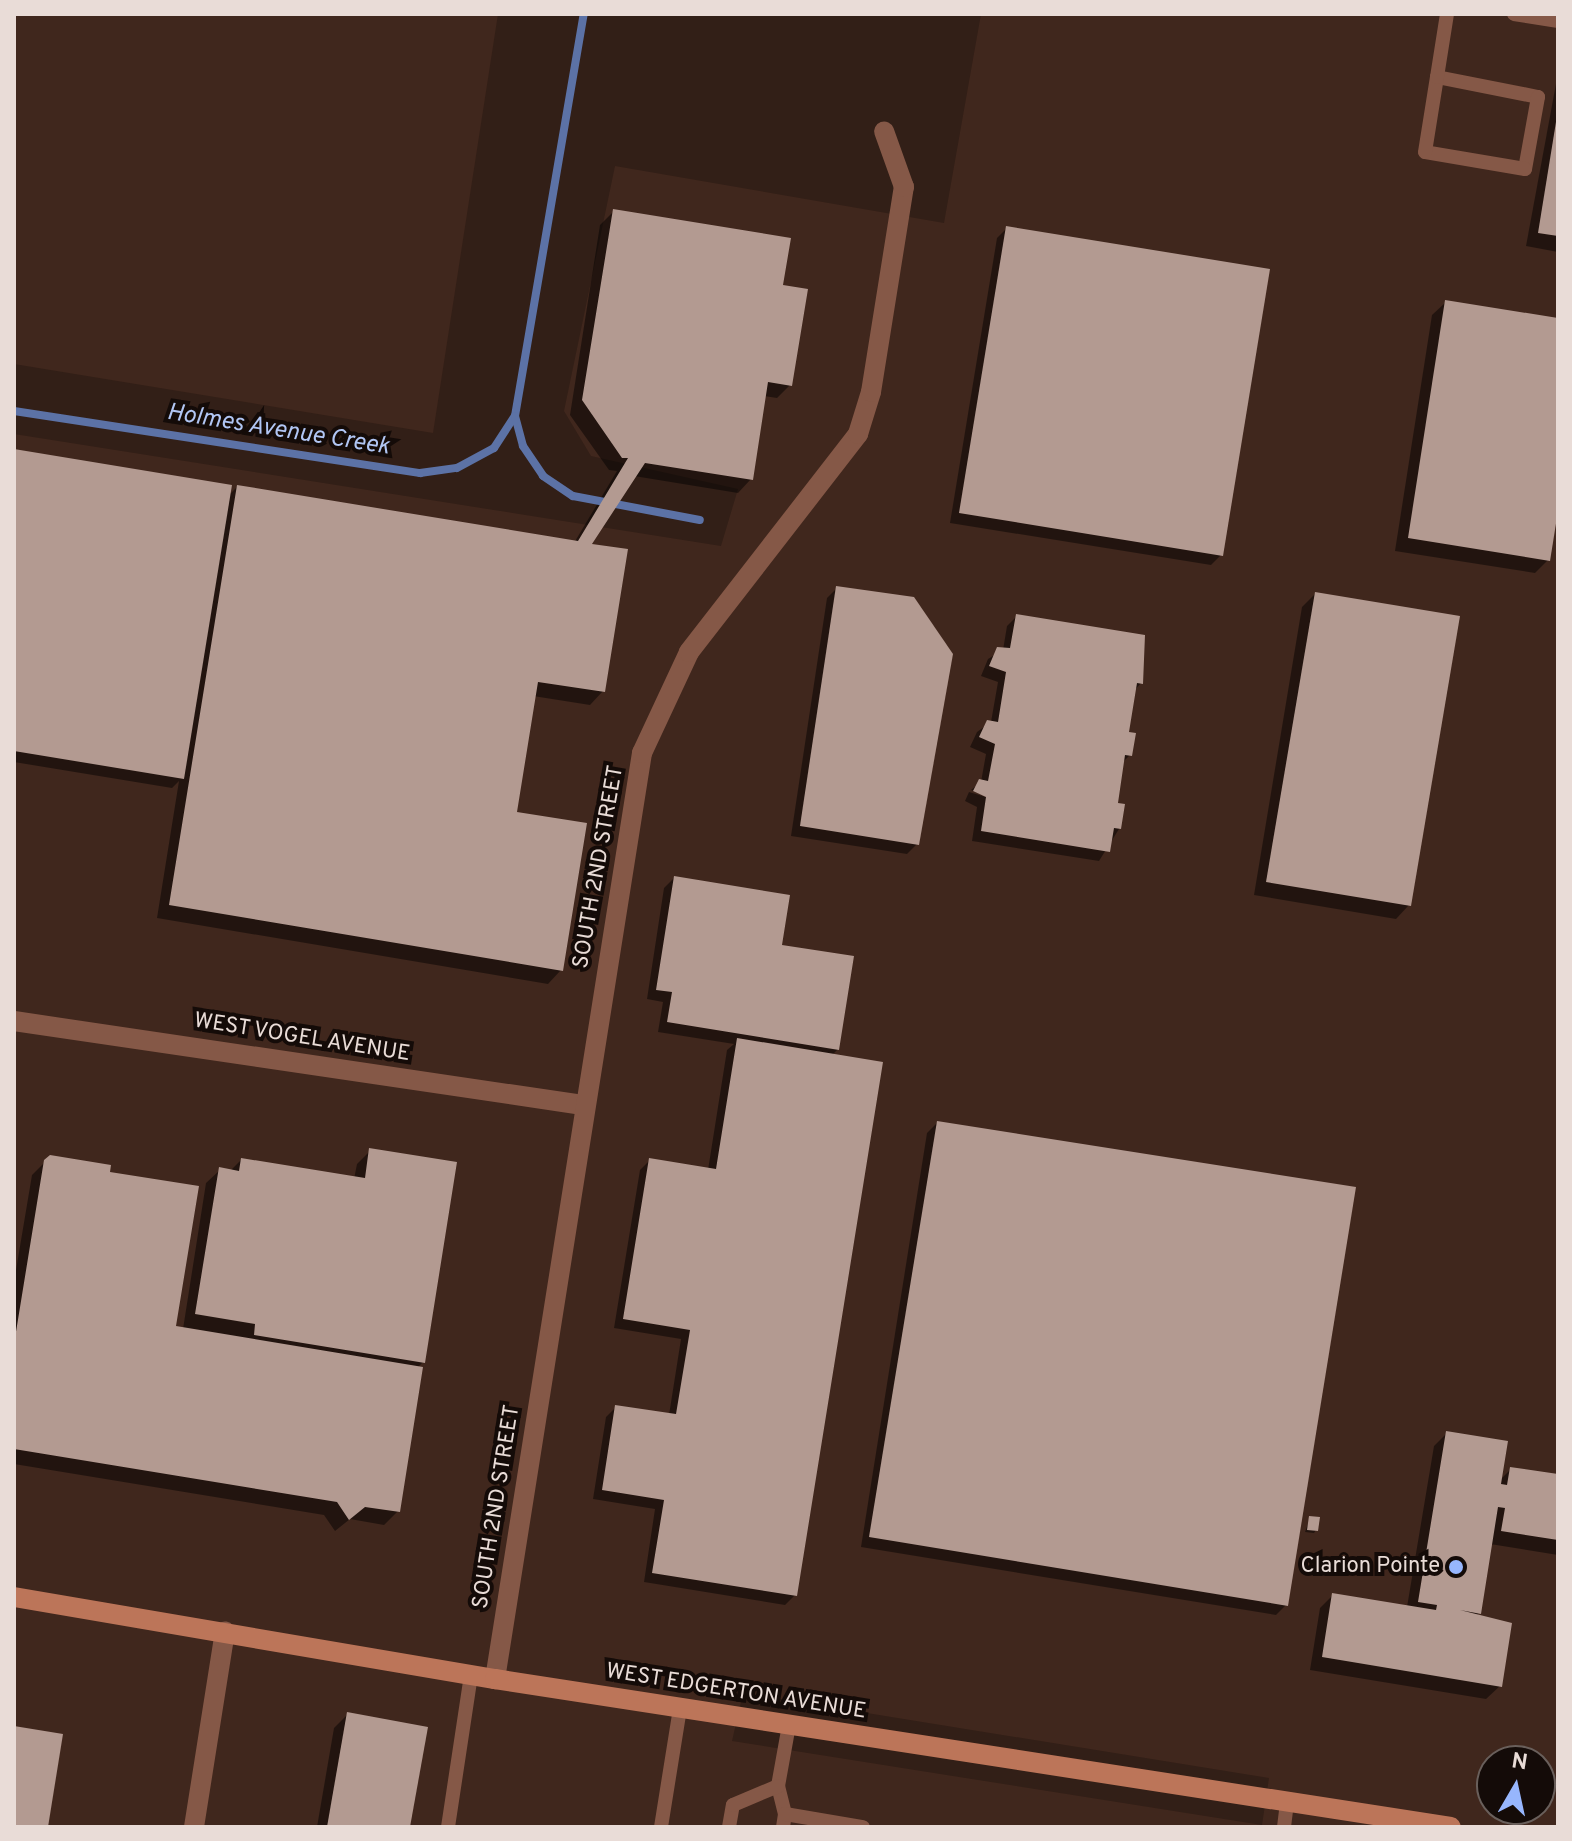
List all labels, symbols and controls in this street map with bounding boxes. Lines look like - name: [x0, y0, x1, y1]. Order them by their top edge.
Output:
- water label: Holmes Avenue Creek: [164, 399, 392, 463]
- street label: SOUTH 2ND STREET: [568, 763, 630, 971]
- street label: WEST VOGEL AVENUE: [191, 1008, 413, 1068]
- street label: SOUTH 2ND STREET: [468, 1403, 526, 1611]
- place label: Clarion Pointe: [1301, 1554, 1440, 1580]
- marker: Clarion Pointe: [1447, 1558, 1465, 1576]
- street label: WEST EDGERTON AVENUE: [603, 1658, 869, 1726]
- north arrow: [1476, 1745, 1556, 1825]
- text: N: [1510, 1748, 1529, 1777]

